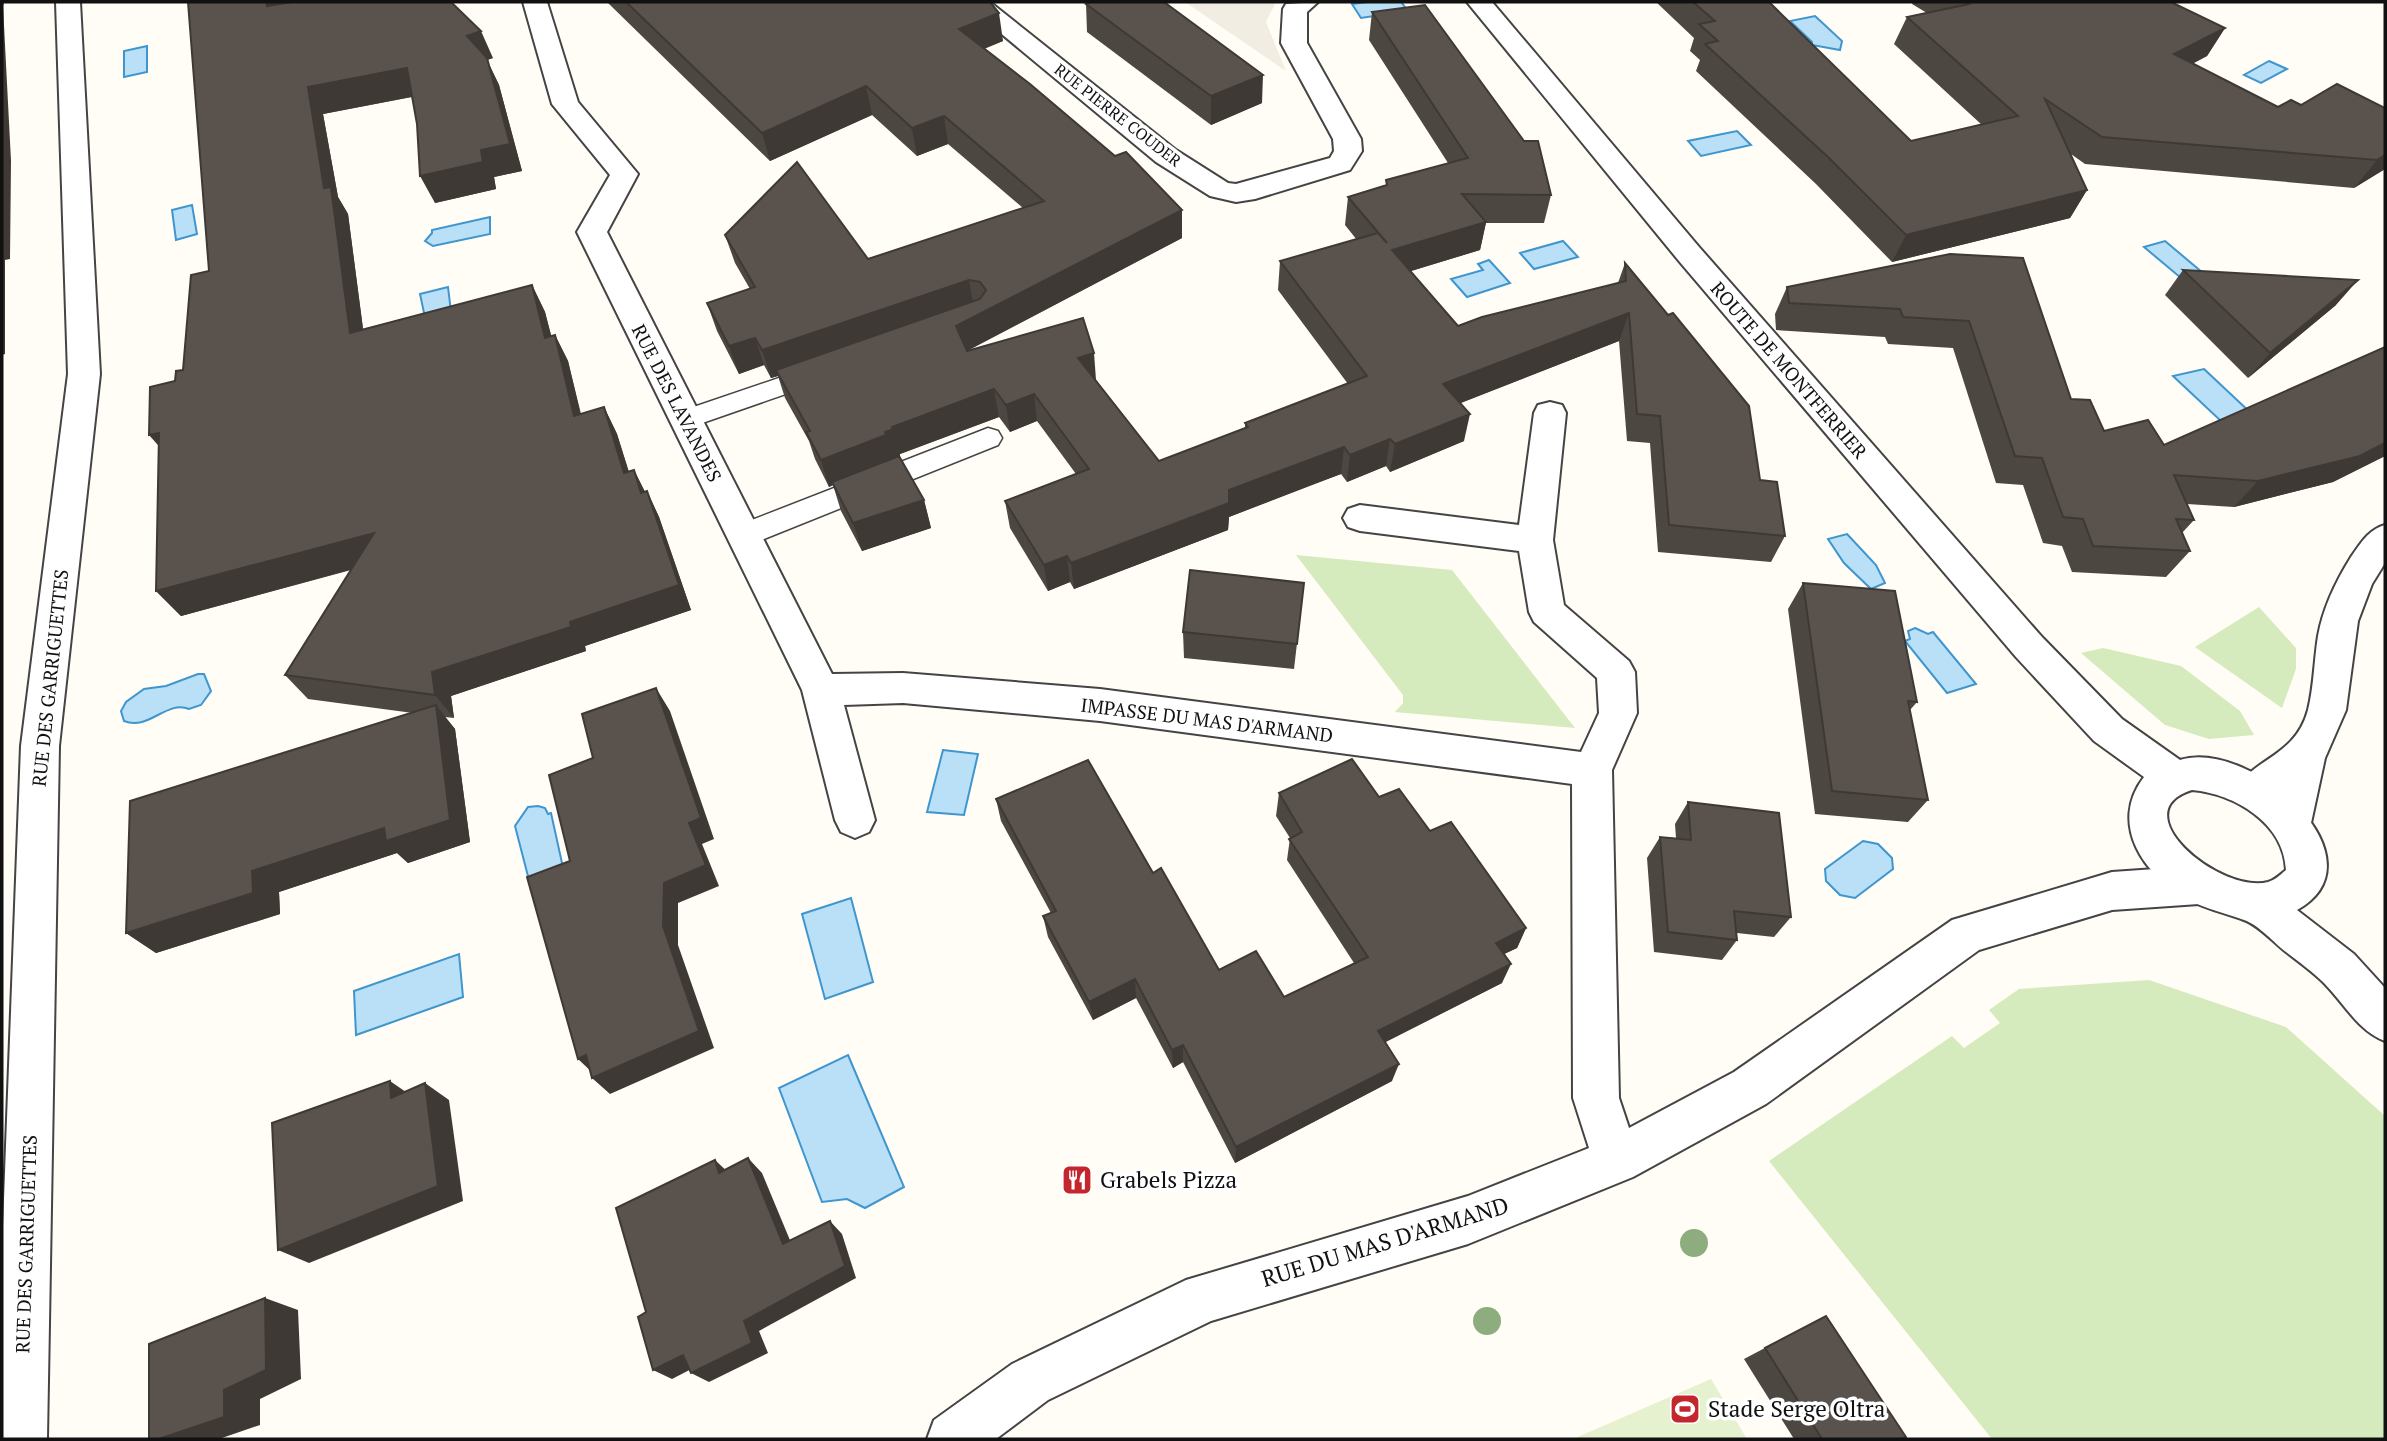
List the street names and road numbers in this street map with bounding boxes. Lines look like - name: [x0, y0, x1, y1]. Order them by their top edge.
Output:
- street label: RUE PIERRE COUDER: [1050, 58, 1187, 172]
- street label: ROUTE DE MONTFERRIER: [1706, 276, 1873, 463]
- street label: RUE DES LAVANDES: [627, 320, 728, 486]
- street label: RUE DES GARRIGUETTES: [26, 568, 73, 788]
- street label: IMPASSE DU MAS D'ARMAND: [1080, 692, 1335, 747]
- street label: RUE DES GARRIGUETTES: [9, 1134, 42, 1354]
- street label: RUE DU MAS D'ARMAND: [1257, 1189, 1512, 1294]

